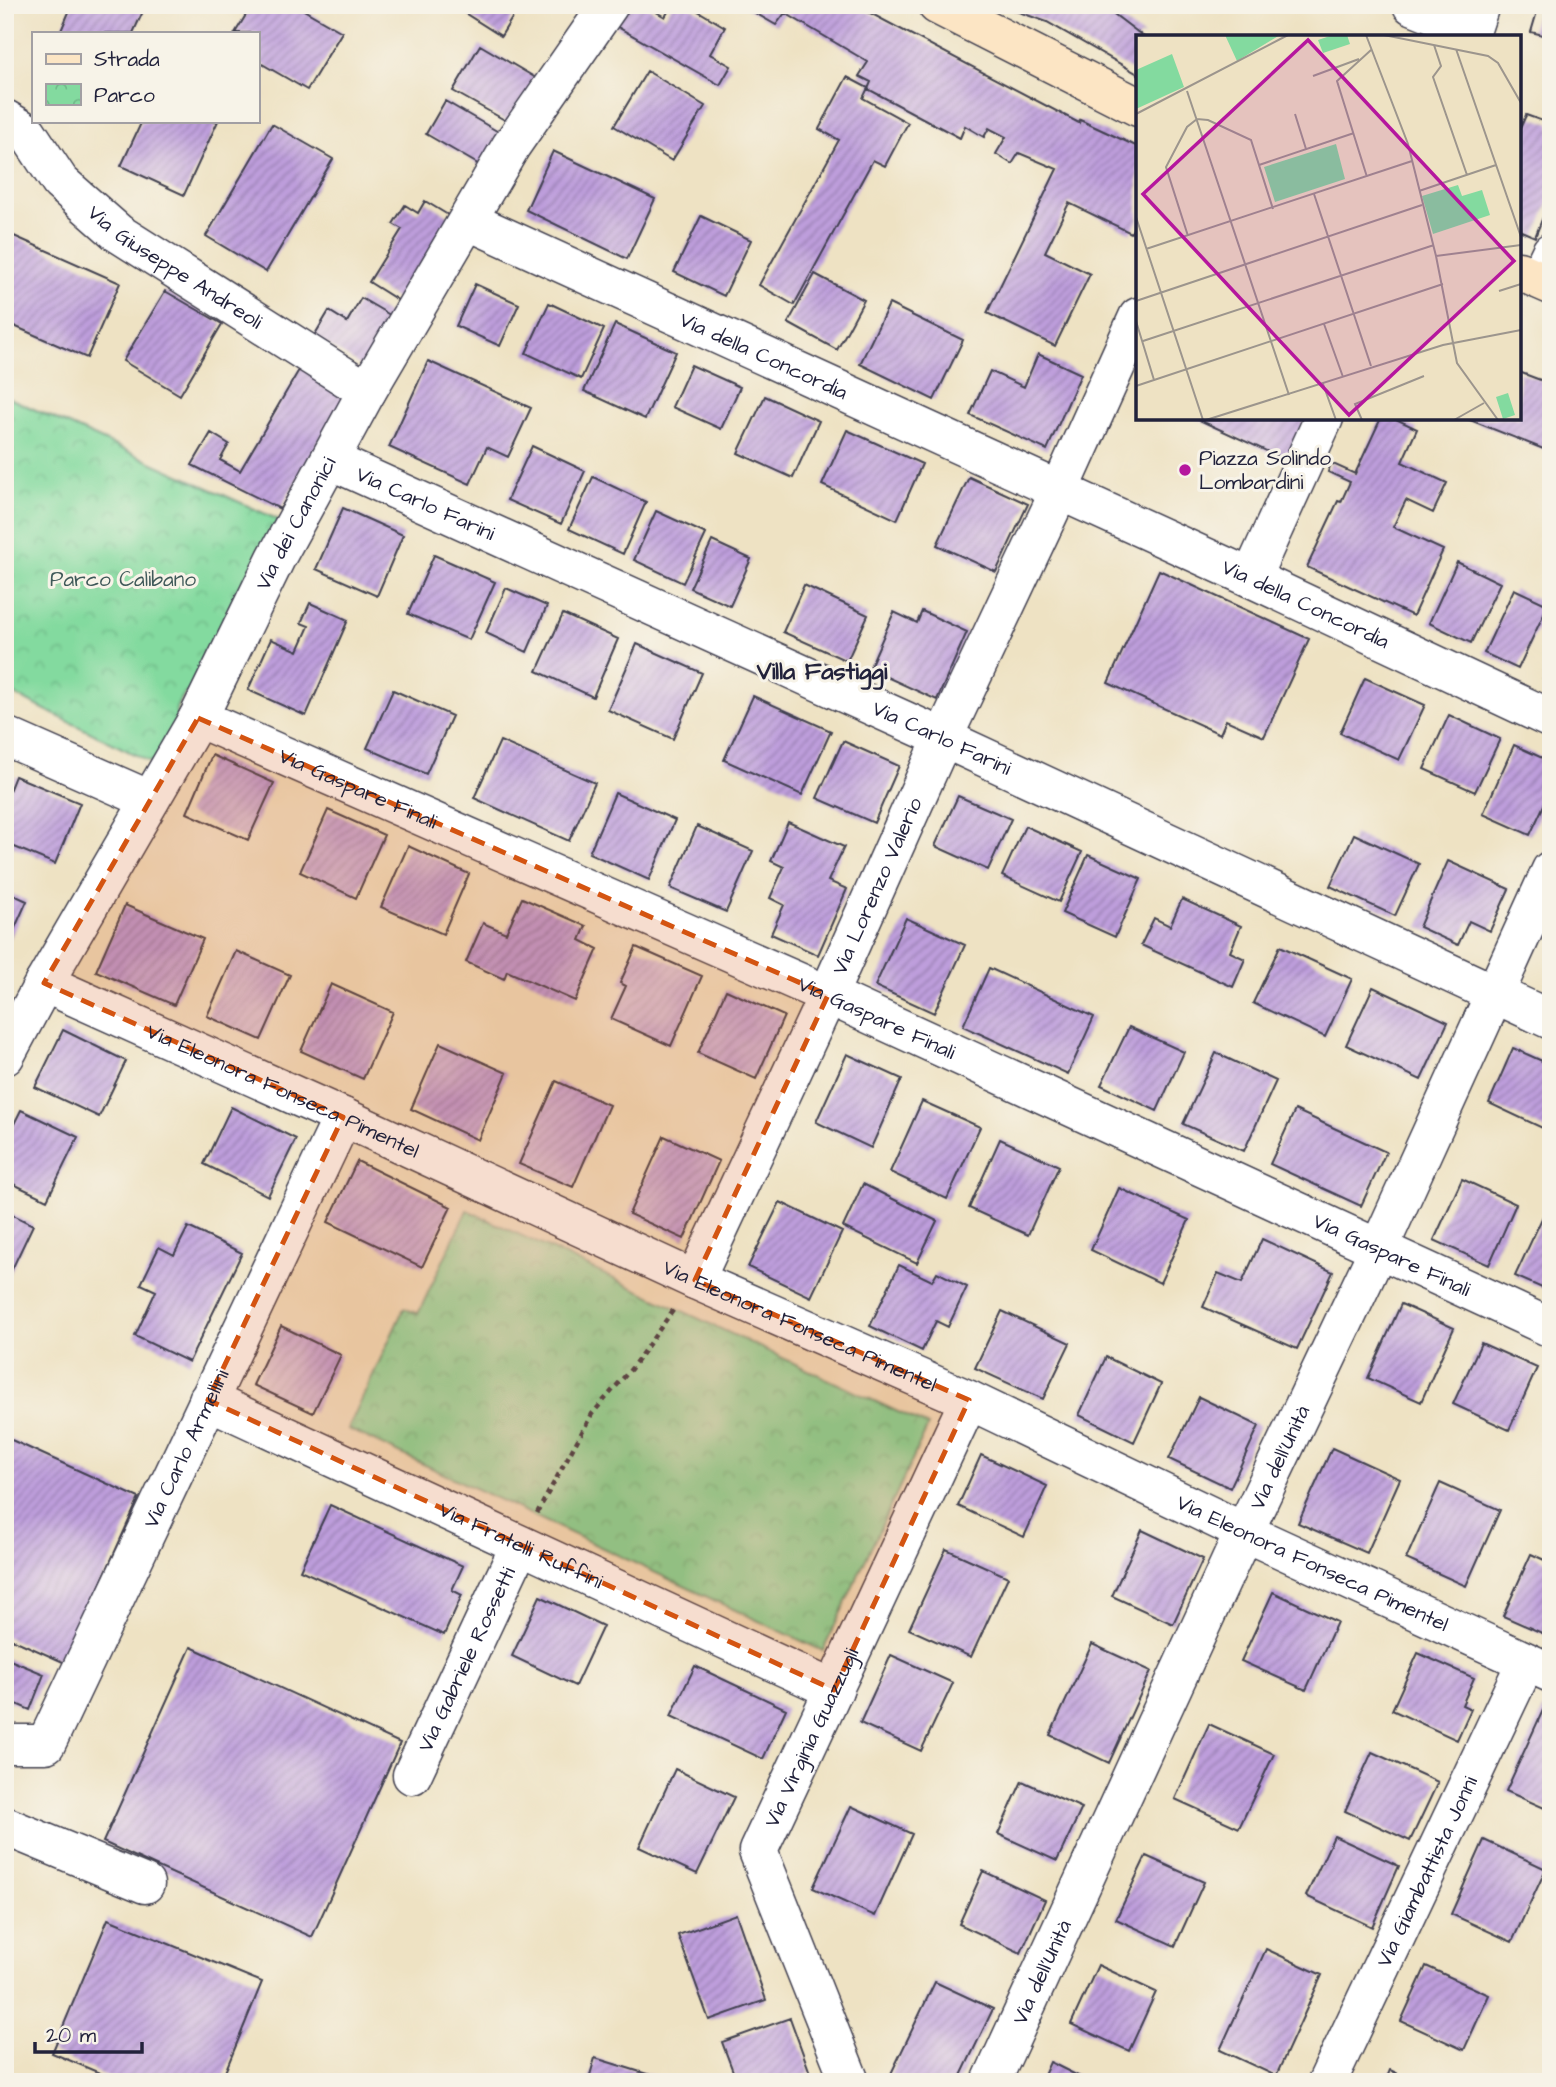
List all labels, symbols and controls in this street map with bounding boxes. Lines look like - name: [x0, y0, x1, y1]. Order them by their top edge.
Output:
- legend: [32, 32, 259, 122]
- inset map: [1136, 35, 1521, 420]
- text: Strada: [94, 45, 160, 74]
- text: Parco: [94, 81, 155, 110]
- street label: Via Giuseppe Andreoli: [81, 198, 268, 336]
- street label: Via della Concordia: [675, 305, 853, 407]
- place label: Piazza Solindo Lombardini: [1199, 444, 1331, 497]
- street label: Via dei Canonici: [248, 452, 343, 595]
- street label: Via Carlo Farini: [351, 459, 500, 548]
- marker: Piazza Solindo Lombardini: [1177, 462, 1193, 478]
- street label: Via della Concordia: [1217, 552, 1394, 656]
- park label: Parco Calibano: [50, 565, 196, 594]
- district label: Villa Fastiggi: [756, 655, 888, 690]
- street label: Via Carlo Farini: [868, 693, 1016, 782]
- street label: Via Gaspare Finali: [274, 741, 442, 836]
- street label: Via Lorenzo Valerio: [825, 793, 929, 979]
- street label: Via Gaspare Finali: [793, 969, 960, 1066]
- street label: Via Eleonora Fonseca Pimentel: [142, 1016, 424, 1165]
- street label: Via Gaspare Finali: [1308, 1206, 1475, 1304]
- street label: Via Eleonora Fonseca Pimentel: [658, 1253, 941, 1399]
- street label: Via Carlo Armellini: [136, 1364, 236, 1533]
- street label: Via dell'Unità: [1242, 1400, 1317, 1514]
- street label: Via Eleonora Fonseca Pimentel: [1172, 1487, 1453, 1638]
- street label: Via Fratelli Ruffini: [434, 1494, 608, 1596]
- street label: Via Gabriele Rossetti: [411, 1562, 522, 1756]
- street label: Via Virginia Guazzugli: [757, 1643, 866, 1832]
- street label: Via Giambattista Jonni: [1369, 1771, 1484, 1972]
- street label: Via dell'Unità: [1005, 1915, 1078, 2029]
- scale bar: [35, 2010, 142, 2054]
- text: 20 m: [46, 2021, 97, 2050]

